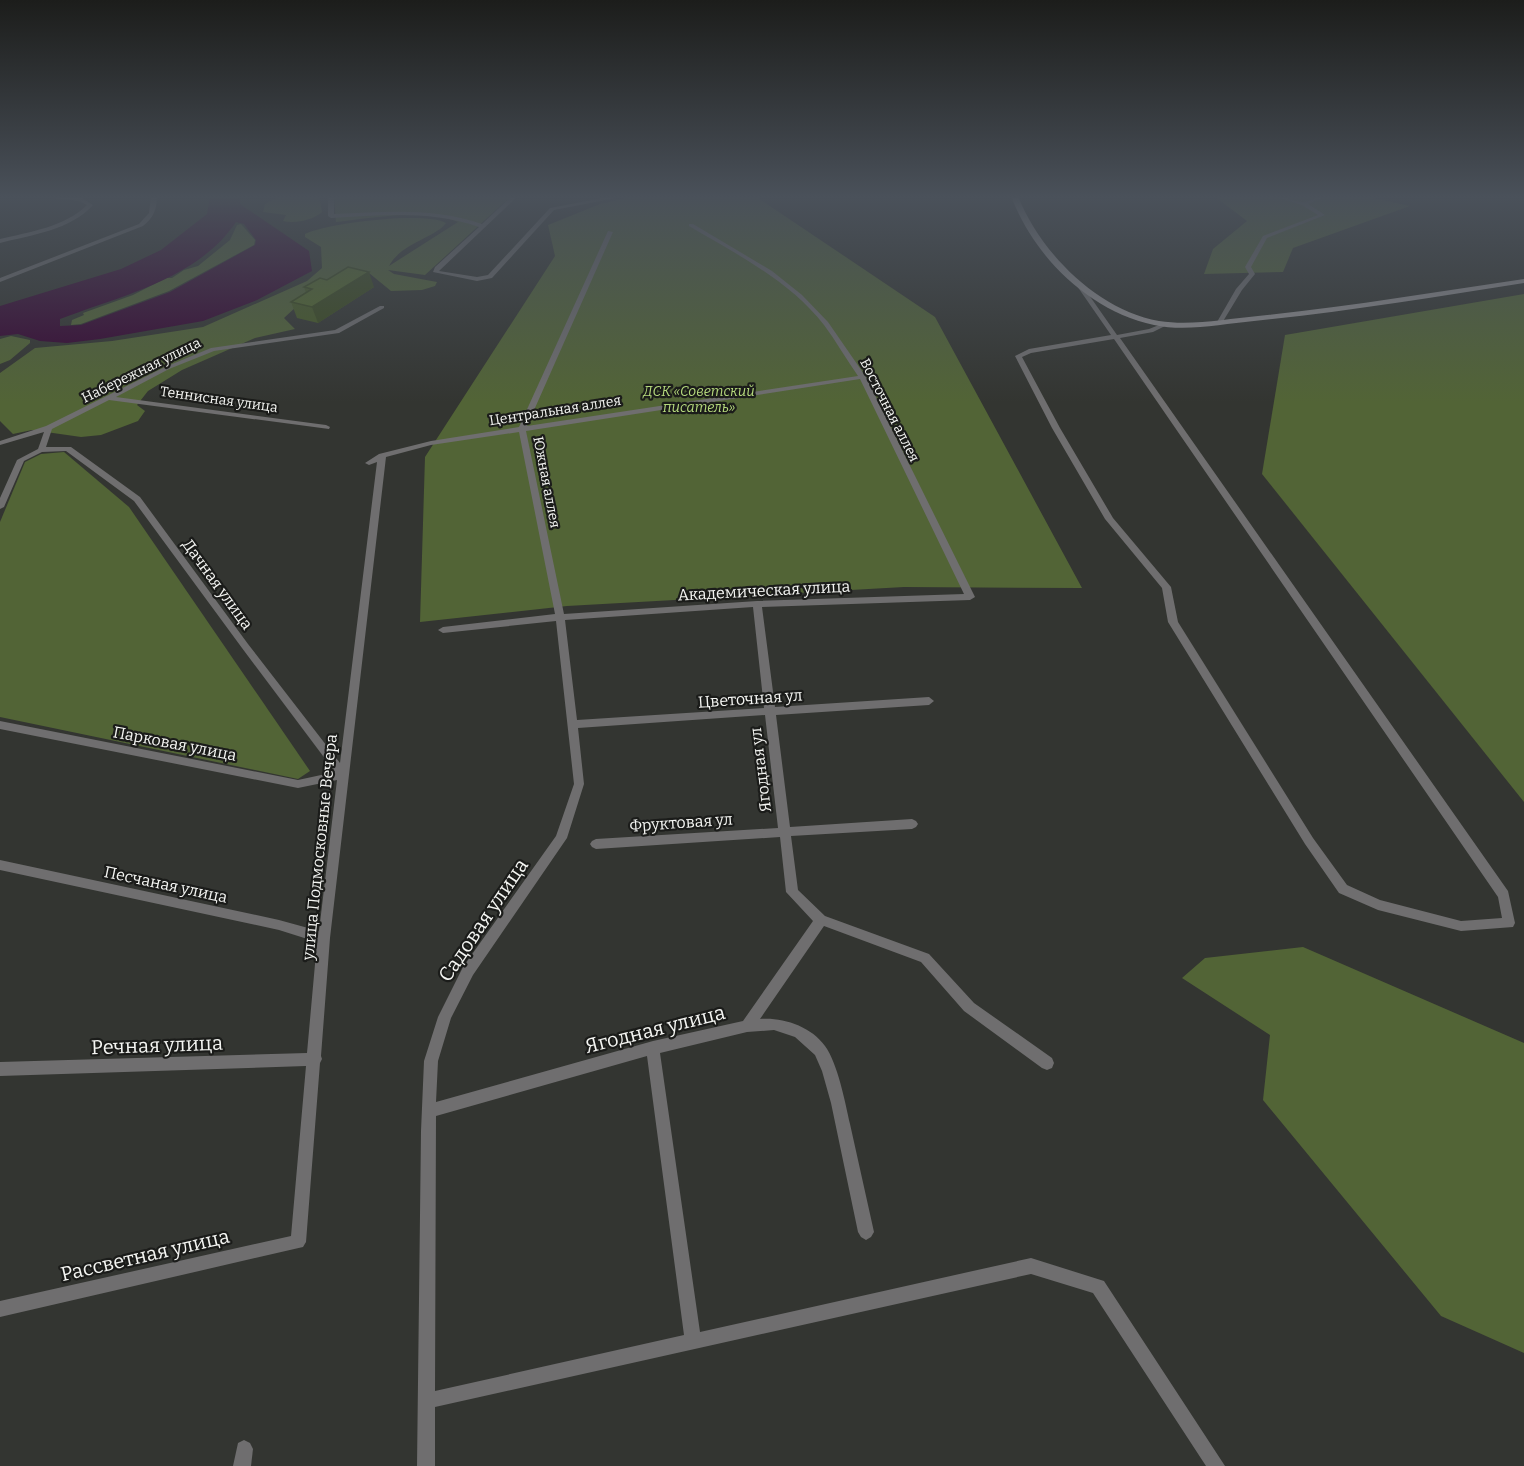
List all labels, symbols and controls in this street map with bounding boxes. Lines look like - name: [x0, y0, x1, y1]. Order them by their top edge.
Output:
- street label: Набережная улица: [79, 334, 204, 407]
- street label: Восточная аллея: [856, 356, 923, 465]
- street label: Теннисная улица: [159, 383, 279, 416]
- park label: ДСК «Советский писатель»: [642, 383, 755, 416]
- street label: Центральная аллея: [488, 392, 622, 429]
- street label: Южная аллея: [529, 435, 564, 530]
- street label: Дачная улица: [178, 535, 257, 633]
- street label: Академическая улица: [677, 576, 851, 605]
- street label: Цветочная ул: [697, 685, 803, 712]
- street label: Парковая улица: [111, 722, 239, 765]
- street label: Ягодная ул: [746, 727, 775, 813]
- street label: улица Подмосковные Вечера: [298, 733, 341, 962]
- street label: Фруктовая ул: [629, 809, 733, 836]
- street label: Садовая улица: [433, 854, 533, 986]
- street label: Песчаная улица: [103, 862, 230, 907]
- street label: Ягодная улица: [582, 1000, 728, 1058]
- street label: Речная улица: [91, 1031, 223, 1059]
- street label: Рассветная улица: [58, 1224, 232, 1286]

